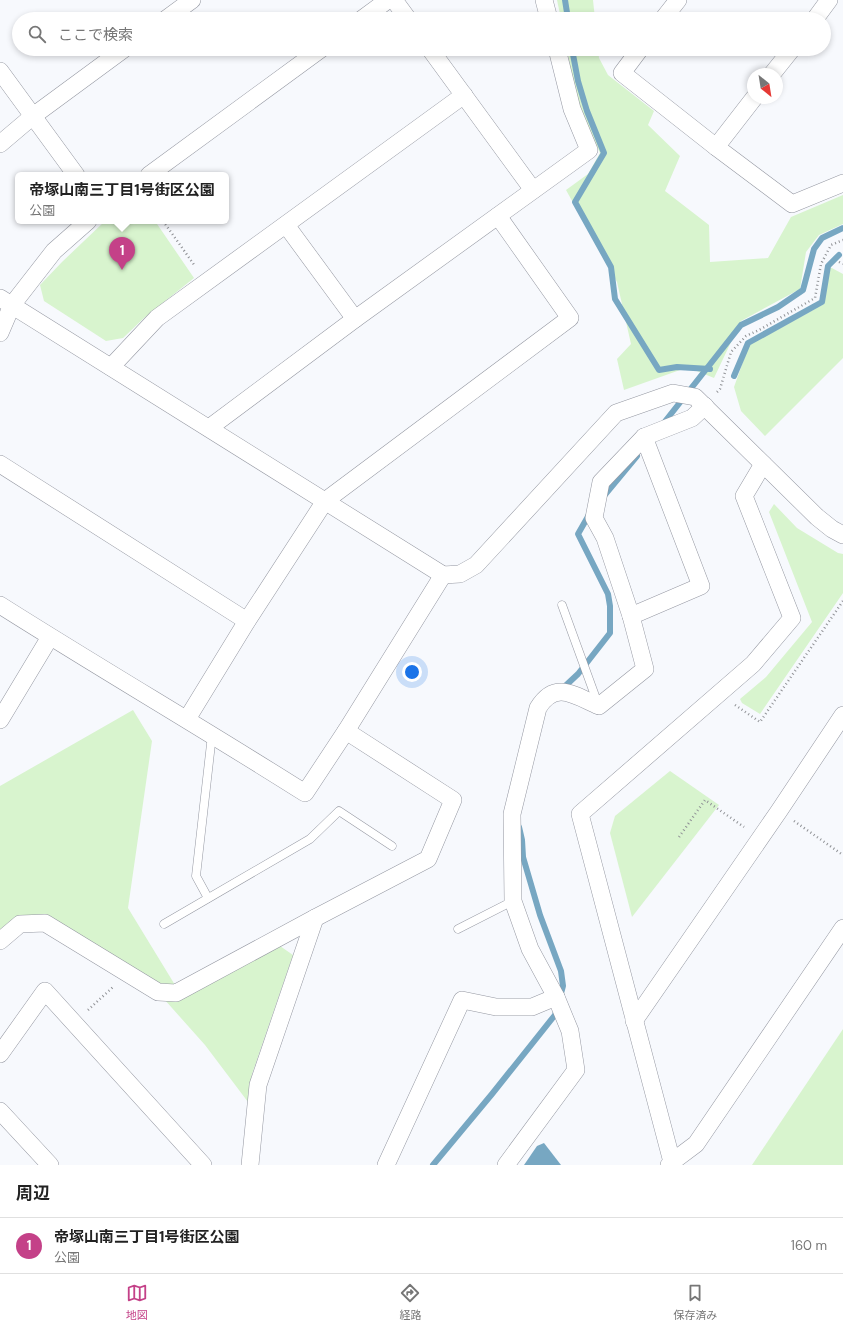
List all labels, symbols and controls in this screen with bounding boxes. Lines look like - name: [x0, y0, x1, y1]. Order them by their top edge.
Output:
- search box: [12, 12, 831, 56]
- icon: search: [26, 23, 48, 45]
- text: ここで検索: [58, 25, 133, 45]
- north arrow: [747, 68, 783, 104]
- popup: [15, 172, 229, 224]
- text: 帝塚山南三丁目1号街区公園: [29, 180, 215, 200]
- text: 公園: [29, 202, 55, 219]
- pin: 1: [109, 237, 135, 270]
- your location: [402, 662, 422, 682]
- text: 周辺: [16, 1182, 50, 1204]
- text: 帝塚山南三丁目1号街区公園: [54, 1227, 239, 1247]
- text: 1: [27, 1237, 31, 1254]
- text: 160 m: [791, 1237, 827, 1254]
- text: 公園: [54, 1249, 80, 1266]
- tab: 地図: [126, 1282, 148, 1322]
- tab: 経路: [399, 1282, 421, 1322]
- tab: 保存済み: [673, 1282, 717, 1322]

